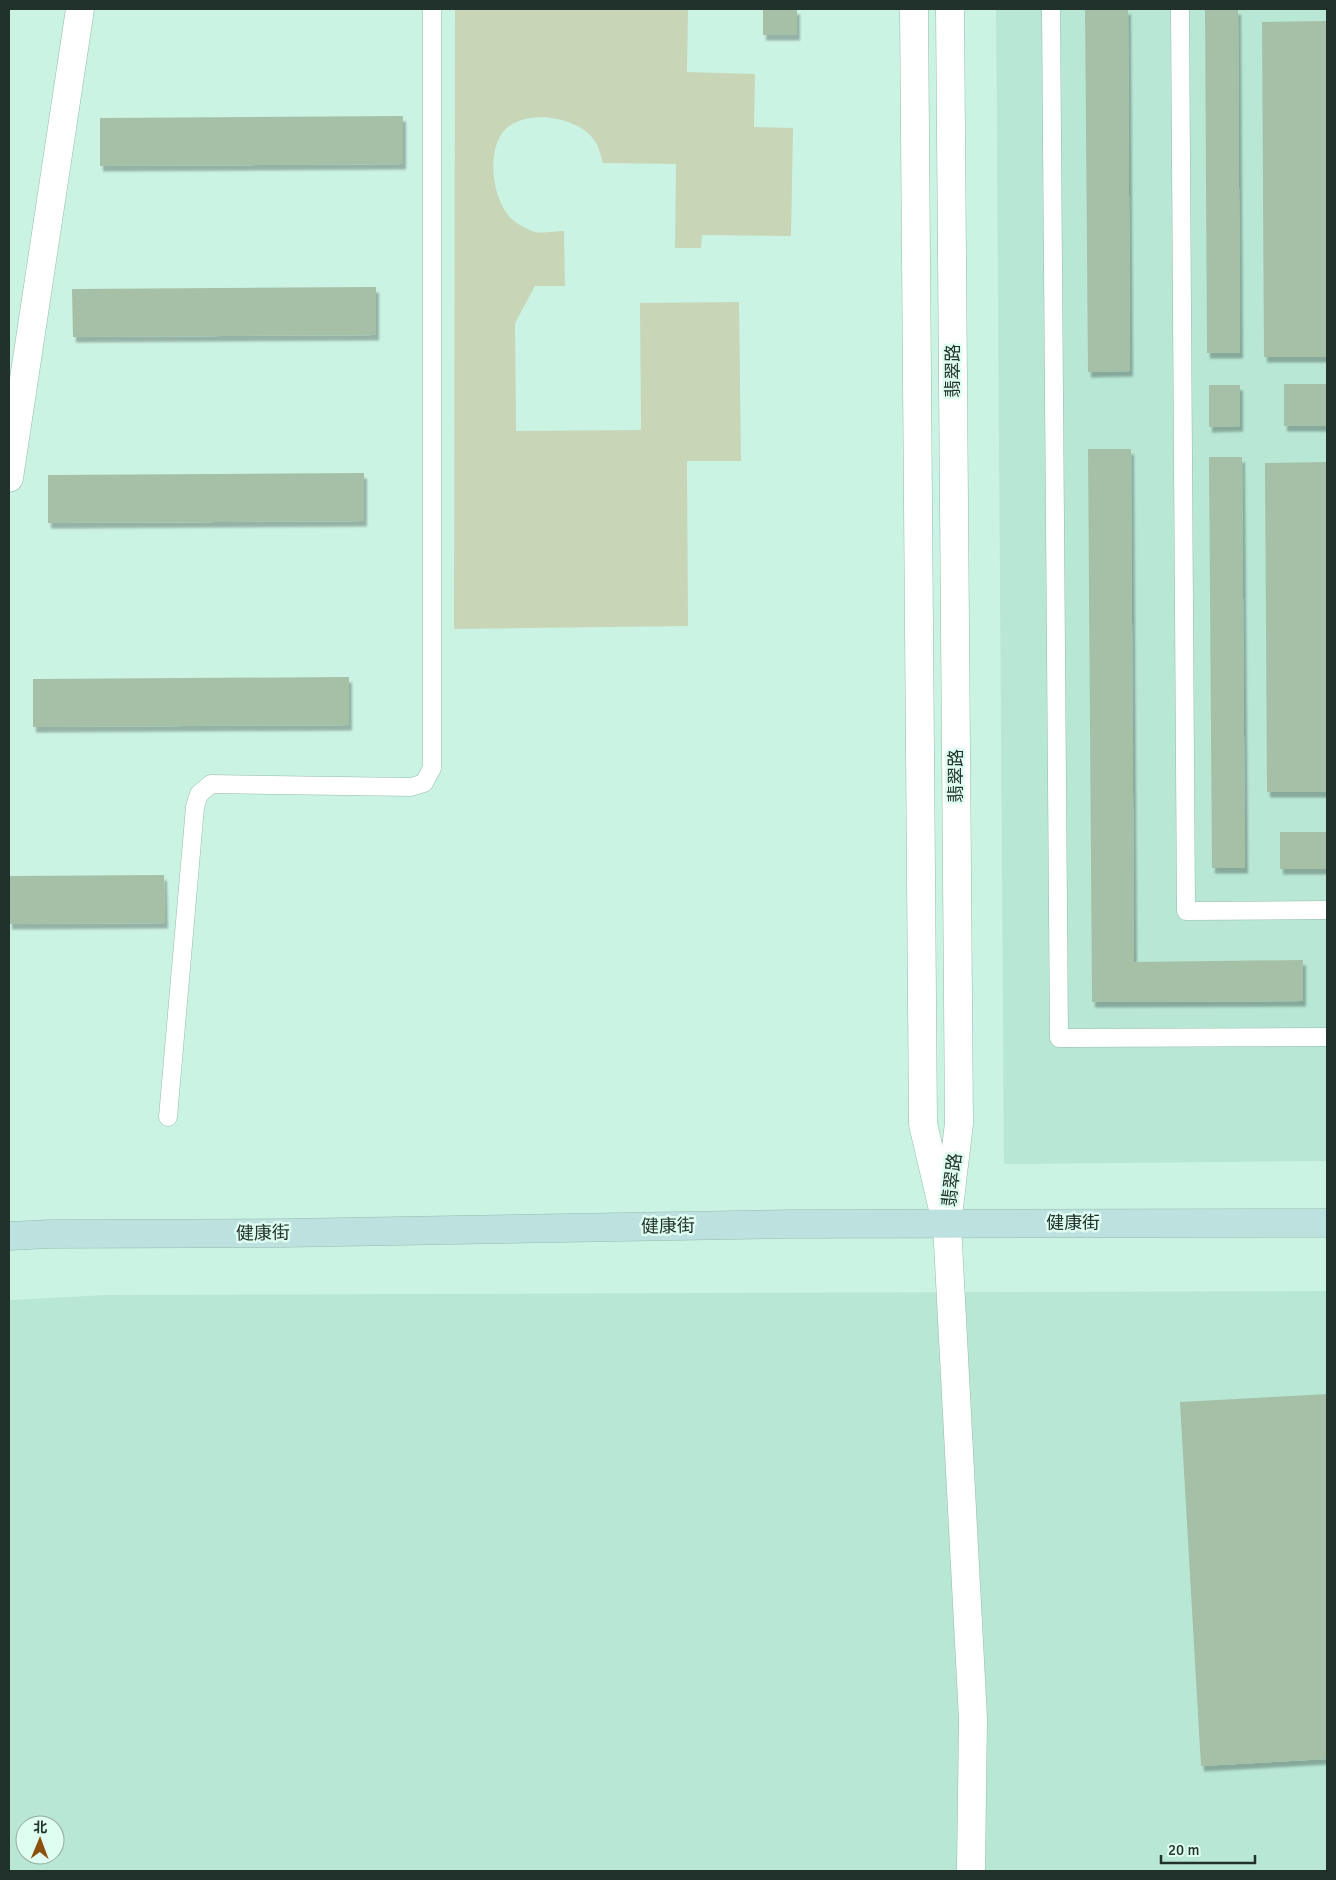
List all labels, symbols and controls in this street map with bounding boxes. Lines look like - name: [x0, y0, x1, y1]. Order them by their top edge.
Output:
- street label: 翡翠路: [942, 344, 964, 398]
- street label: 翡翠路: [945, 749, 967, 803]
- street label: 翡翠路: [938, 1152, 966, 1208]
- street label: 健康街: [1046, 1212, 1100, 1234]
- street label: 健康街: [641, 1215, 695, 1237]
- street label: 健康街: [236, 1222, 290, 1244]
- north arrow: [15, 1815, 65, 1865]
- text: 北: [33, 1819, 47, 1836]
- scale bar: [1161, 1832, 1255, 1864]
- text: 20 m: [1168, 1841, 1199, 1859]

